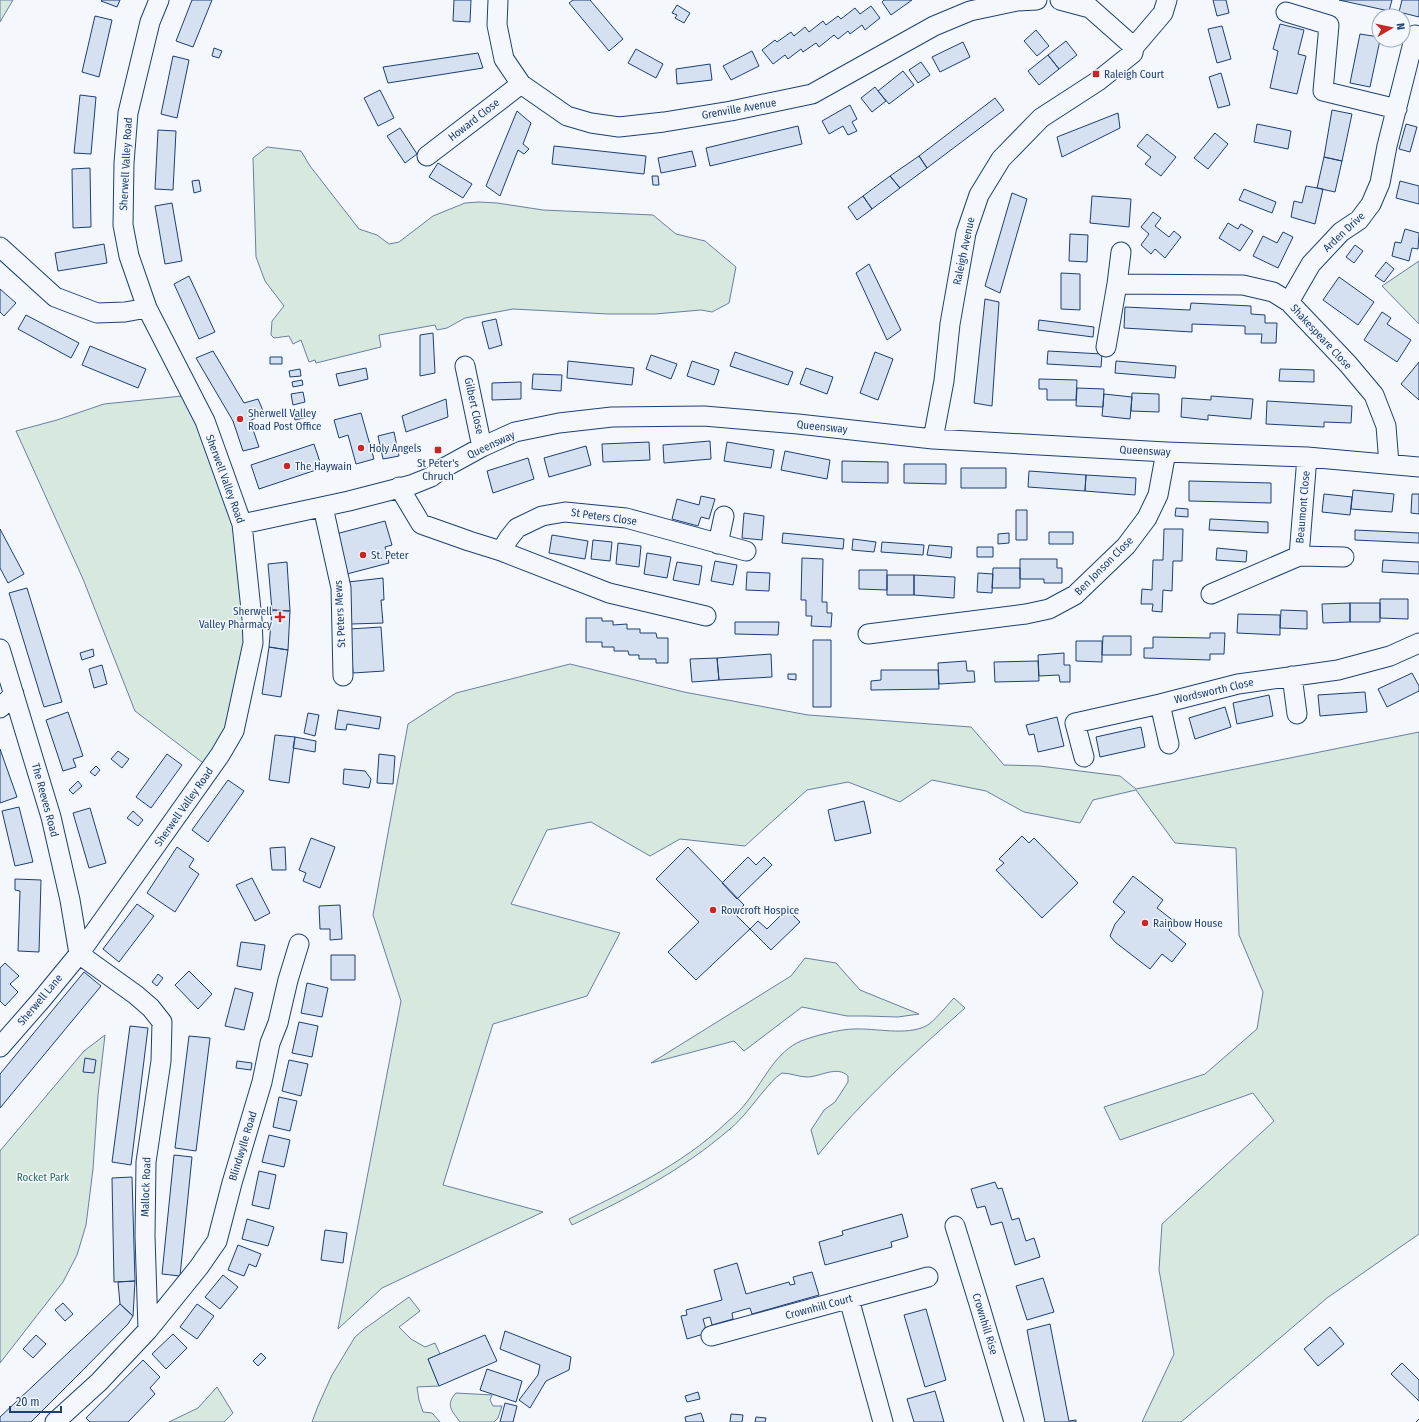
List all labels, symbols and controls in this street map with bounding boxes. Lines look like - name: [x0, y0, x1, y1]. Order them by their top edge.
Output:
- north arrow: [1371, 8, 1411, 48]
- text: N: [1393, 22, 1407, 31]
- place label: Raleigh Court: [1104, 68, 1165, 81]
- marker: Raleigh Court: [1091, 69, 1101, 79]
- street label: Howard Close: [446, 96, 502, 144]
- street label: Grenville Avenue: [701, 96, 777, 122]
- street label: Sherwell Valley Road: [117, 117, 135, 211]
- street label: Arden Drive: [1320, 209, 1368, 255]
- street label: Raleigh Avenue: [950, 216, 978, 286]
- street label: Shakespeare Close: [1288, 302, 1354, 372]
- street label: Gilbert Close: [462, 377, 486, 435]
- place label: Sherwell Valley Road Post Office: [248, 407, 321, 433]
- marker: Sherwell Valley Road Post Office: [235, 414, 245, 424]
- street label: Queensway: [796, 418, 848, 436]
- street label: Queensway: [465, 428, 517, 462]
- street label: Sherwell Valley Road: [203, 433, 247, 525]
- place label: Holy Angels: [369, 442, 422, 455]
- marker: Holy Angels: [356, 443, 366, 453]
- street label: Queensway: [1119, 443, 1171, 459]
- marker: St Peter's Chruch: [433, 445, 443, 455]
- place label: St Peter's Chruch: [417, 457, 459, 483]
- place label: The Haywain: [295, 460, 352, 473]
- marker: The Haywain: [282, 461, 292, 471]
- street label: Beaumont Close: [1293, 470, 1313, 544]
- street label: St Peters Close: [570, 506, 638, 528]
- street label: Ben Jonson Close: [1072, 534, 1136, 598]
- place label: St. Peter: [371, 549, 409, 562]
- marker: St. Peter: [358, 550, 368, 560]
- street label: St Peters Mews: [332, 580, 348, 648]
- place label: Sherwell Valley Pharmacy: [199, 605, 272, 631]
- marker: Sherwell Valley Pharmacy: [275, 612, 285, 622]
- street label: Wordsworth Close: [1173, 676, 1255, 706]
- street label: The Reeves Road: [29, 762, 61, 838]
- street label: Sherwell Valley Road: [152, 765, 216, 849]
- place label: Rowcroft Hospice: [721, 904, 799, 917]
- marker: Rowcroft Hospice: [708, 905, 718, 915]
- place label: Rainbow House: [1153, 917, 1223, 930]
- marker: Rainbow House: [1140, 918, 1150, 928]
- street label: Sherwell Lane: [15, 972, 65, 1028]
- street label: Blindwylle Road: [226, 1110, 260, 1182]
- street label: Mallock Road: [138, 1157, 154, 1217]
- park label: Rocket Park: [17, 1171, 70, 1184]
- street label: Crownhill Court: [784, 1292, 854, 1322]
- street label: Crownhill Rise: [969, 1292, 1001, 1356]
- scale bar: [10, 1388, 61, 1414]
- text: 20 m: [16, 1395, 40, 1409]

